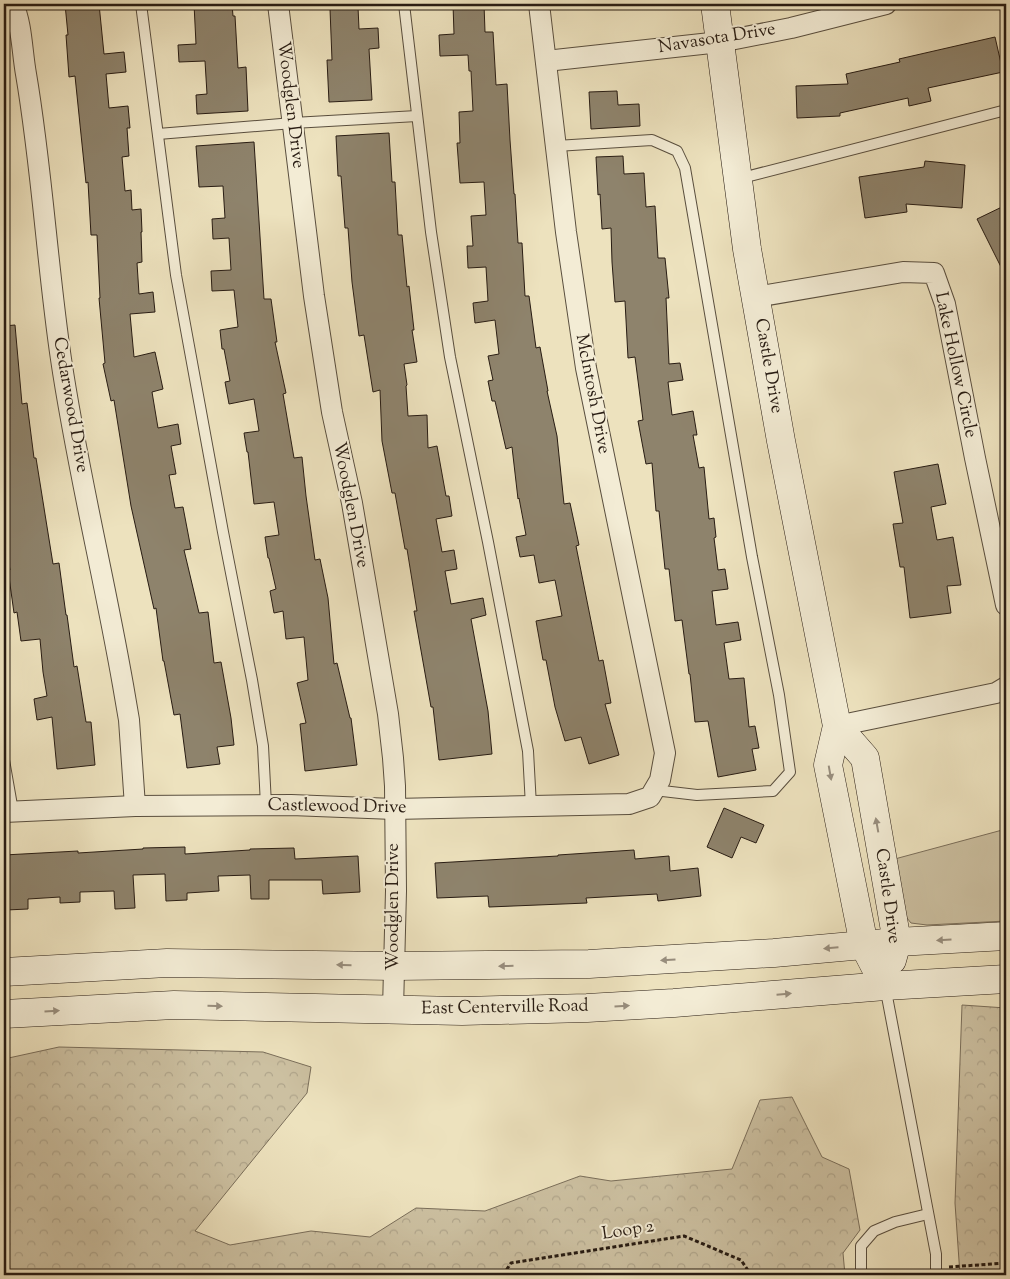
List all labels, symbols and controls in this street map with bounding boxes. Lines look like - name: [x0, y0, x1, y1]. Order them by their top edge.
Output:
- street label: Navasota Drive: [656, 17, 778, 61]
- street label: Woodglen Drive: [269, 40, 311, 170]
- street label: Lake Hollow Circle: [927, 290, 983, 440]
- street label: Castle Drive: [747, 316, 789, 416]
- street label: McIntosh Drive: [568, 332, 616, 456]
- street label: Cedarwood Drive: [45, 335, 95, 475]
- street label: Woodglen Drive: [325, 440, 375, 570]
- one-way arrow: [827, 766, 835, 782]
- street label: Castlewood Drive: [267, 793, 407, 821]
- one-way arrow: [872, 817, 880, 833]
- street label: Woodglen Drive: [381, 843, 407, 971]
- street label: Castle Drive: [867, 847, 907, 945]
- one-way arrow: [936, 936, 952, 944]
- one-way arrow: [822, 944, 838, 952]
- one-way arrow: [660, 957, 676, 965]
- one-way arrow: [335, 961, 351, 969]
- one-way arrow: [498, 962, 514, 970]
- one-way arrow: [776, 990, 792, 998]
- street label: East Centerville Road: [421, 994, 589, 1022]
- one-way arrow: [207, 1002, 223, 1010]
- one-way arrow: [614, 1002, 630, 1010]
- one-way arrow: [45, 1007, 61, 1015]
- street label: Loop 2: [600, 1214, 657, 1248]

